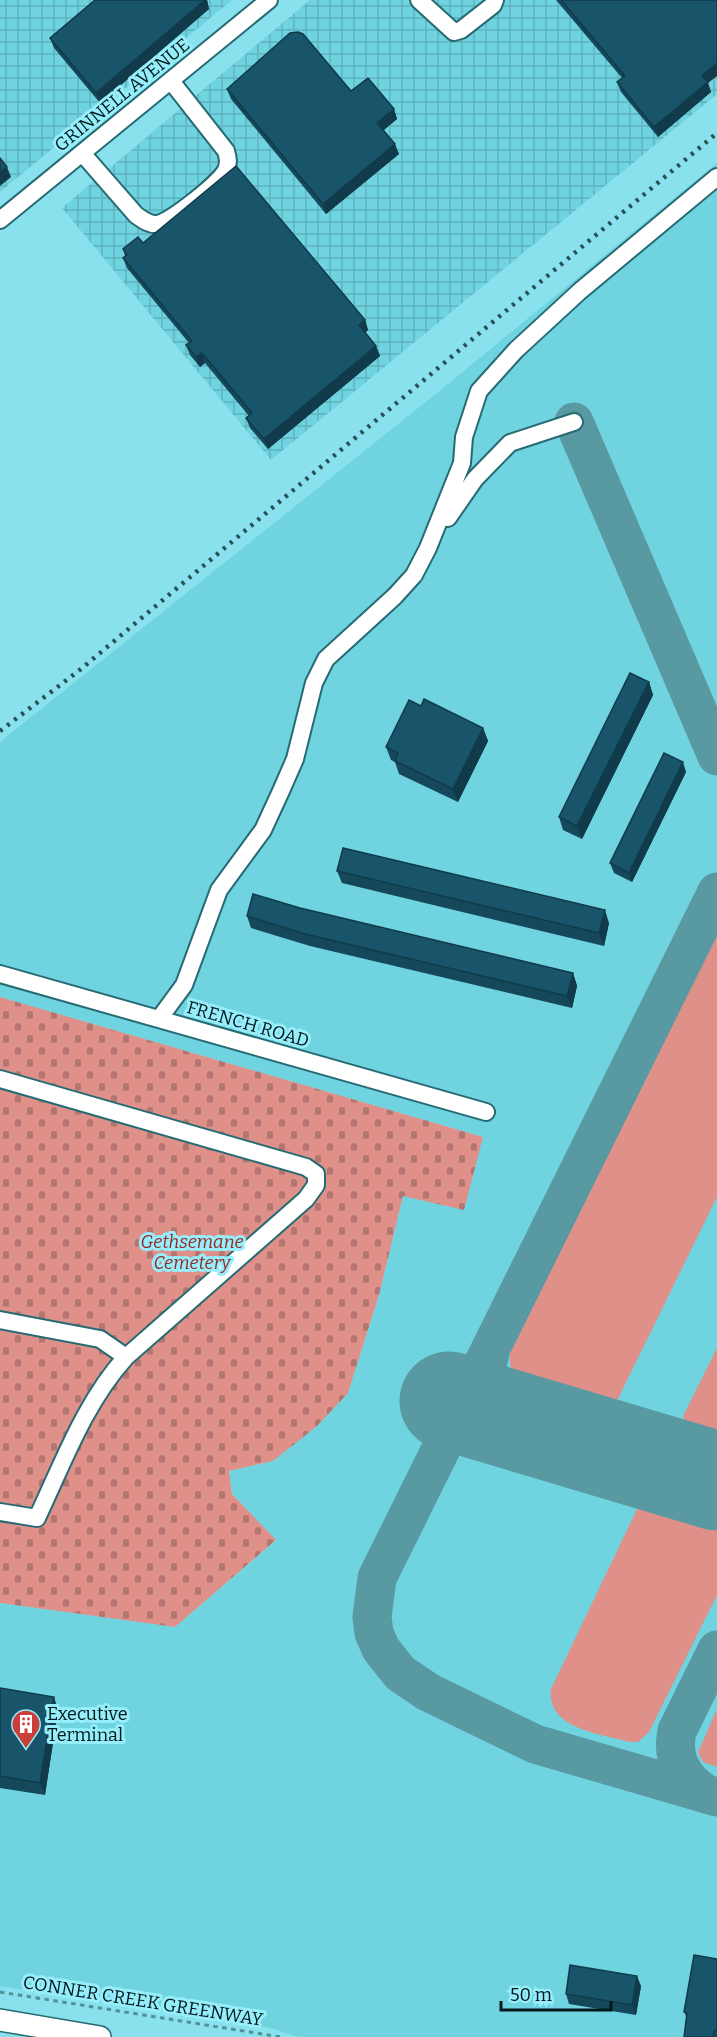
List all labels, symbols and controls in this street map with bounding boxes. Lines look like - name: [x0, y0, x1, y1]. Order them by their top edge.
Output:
- street label: GRINNELL AVENUE: [50, 34, 194, 156]
- street label: FRENCH ROAD: [184, 996, 312, 1052]
- park label: Gethsemane Cemetery: [140, 1231, 244, 1274]
- place label: Executive Terminal: [47, 1703, 128, 1746]
- building icon: Executive Terminal: [10, 1708, 42, 1750]
- street label: CONNER CREEK GREENWAY: [21, 1971, 265, 2031]
- scale bar: [501, 1974, 610, 2012]
- text: 50 m: [510, 1984, 552, 2006]

